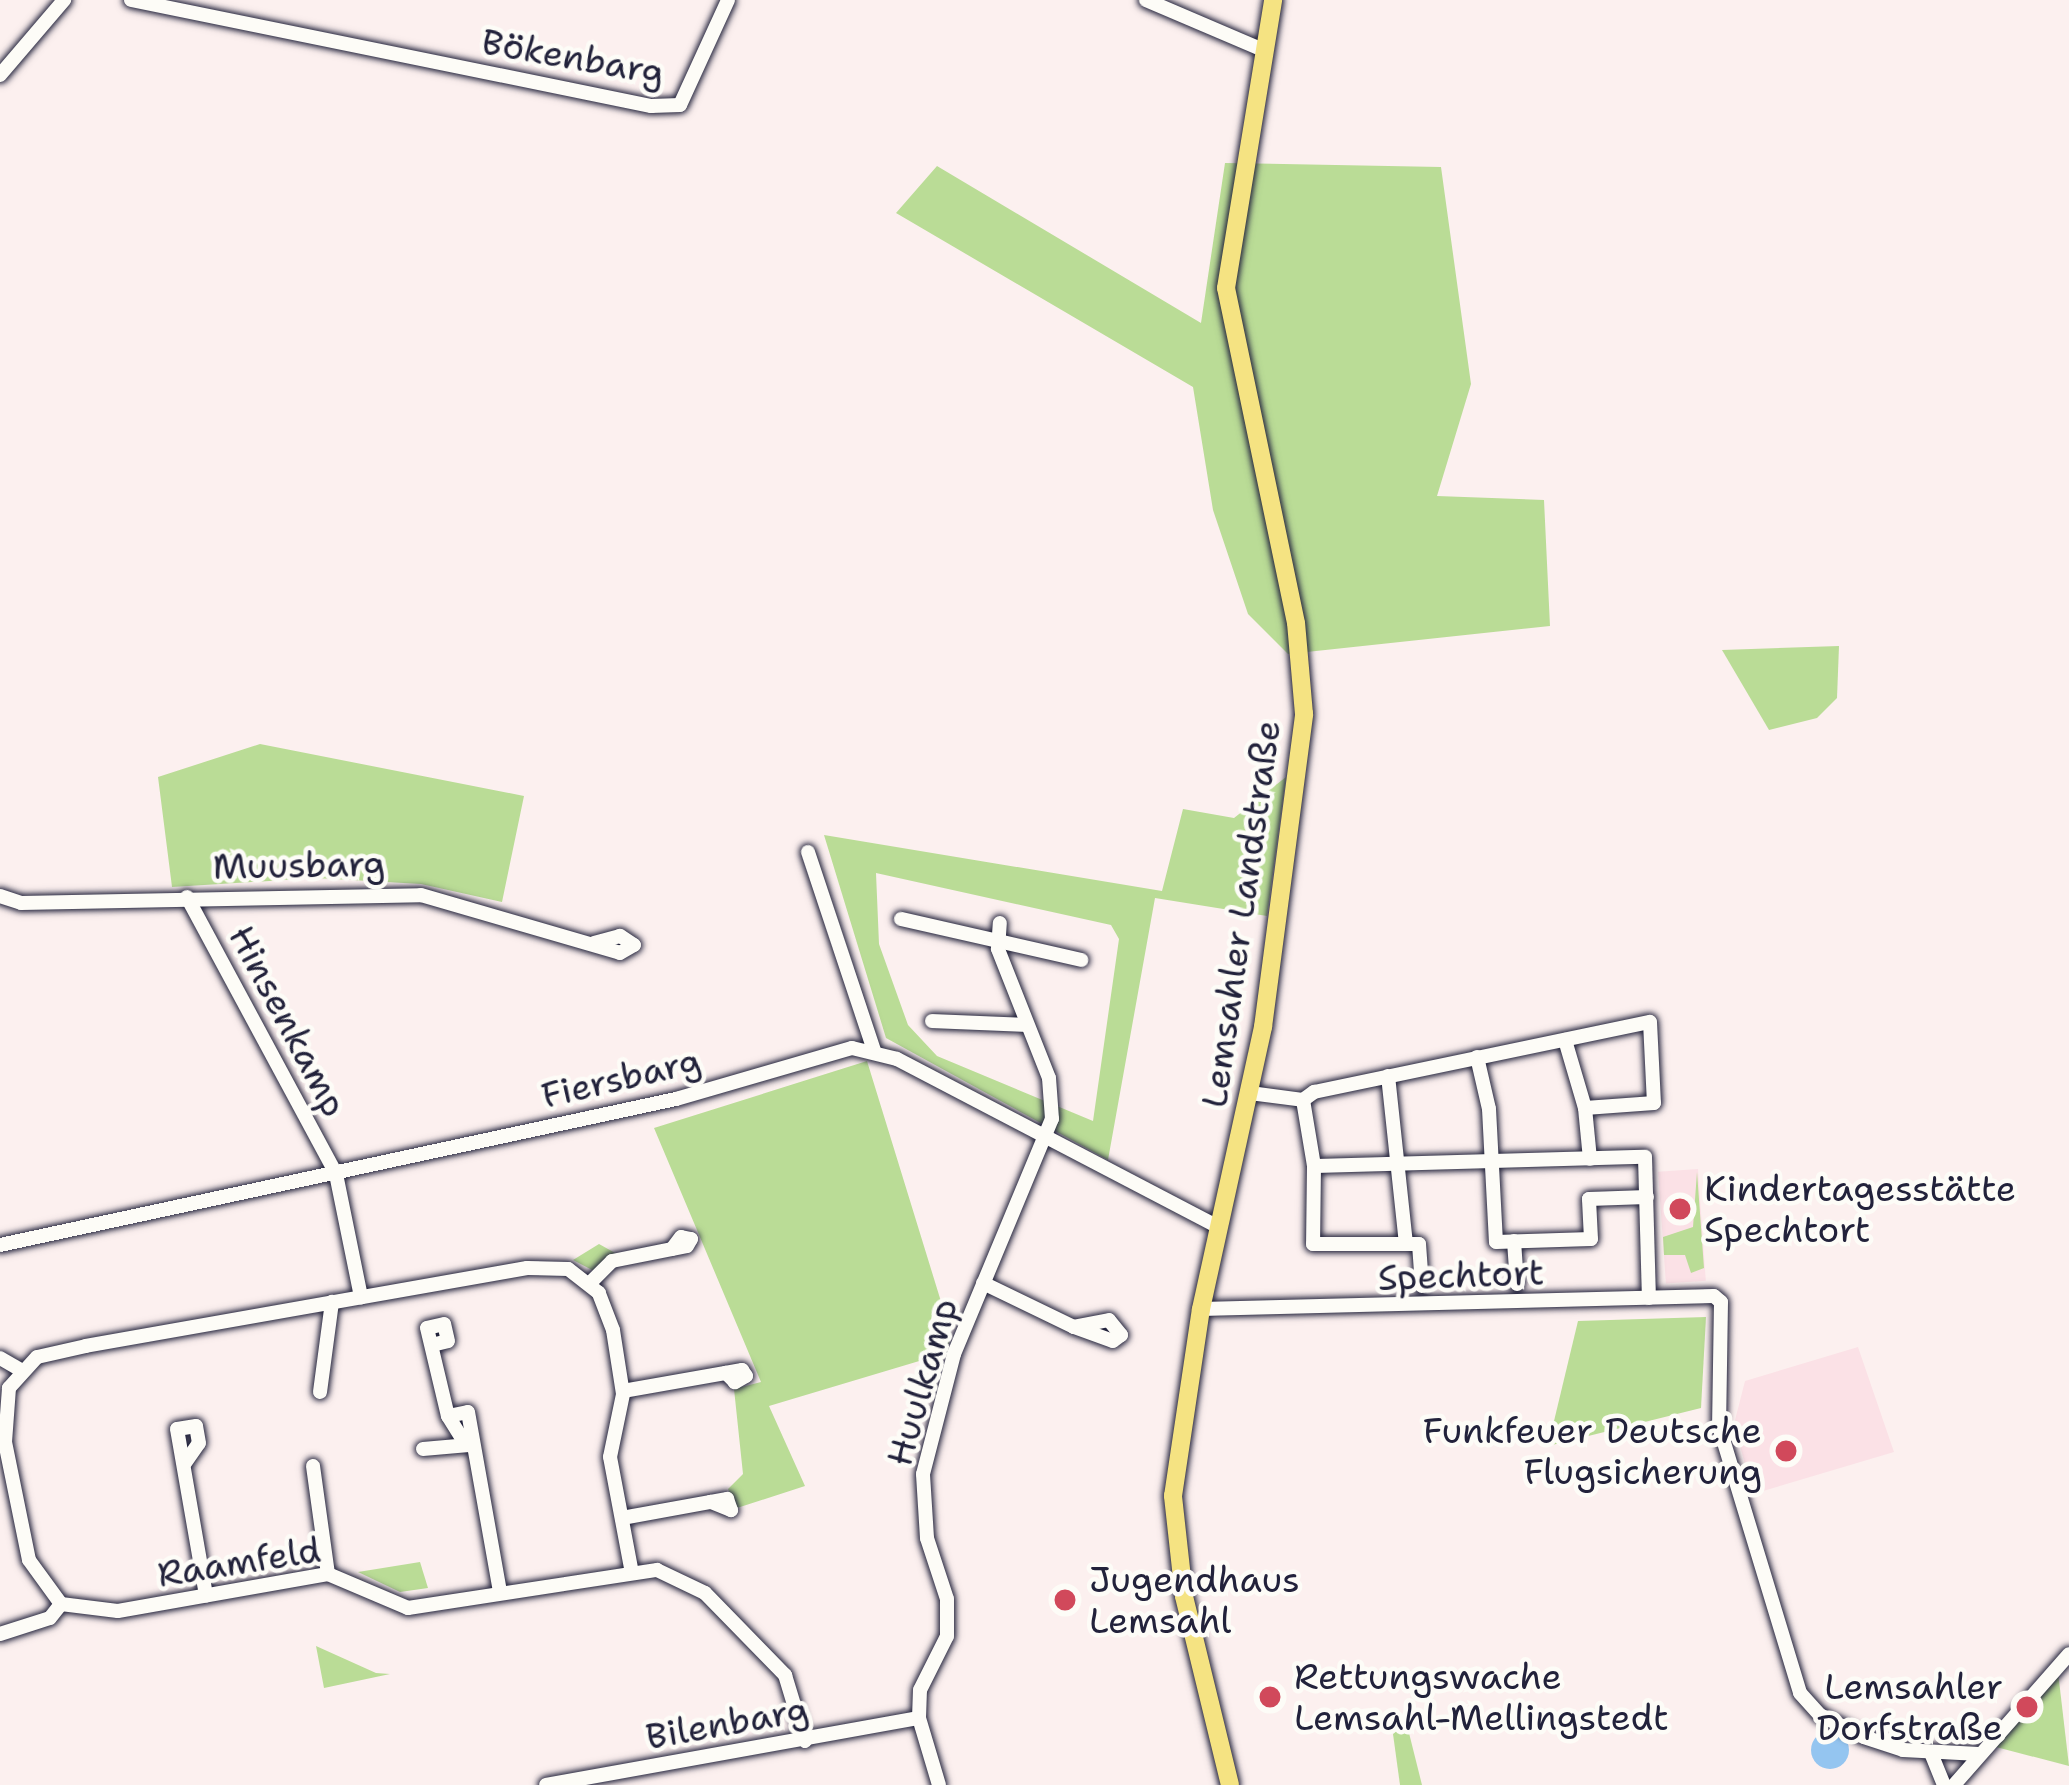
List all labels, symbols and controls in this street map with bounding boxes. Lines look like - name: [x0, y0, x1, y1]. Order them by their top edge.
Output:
- street label: Bökenbarg: [478, 20, 668, 94]
- street label: Lemsahler Landstraße: [1192, 718, 1290, 1110]
- street label: Muusbarg: [212, 842, 386, 888]
- street label: Hinsenkamp: [220, 918, 356, 1124]
- street label: Fiersbarg: [537, 1039, 705, 1117]
- place label: Kindertagesstätte Spechtort: [1704, 1166, 2016, 1251]
- marker: Kindertagesstätte Spechtort: [1667, 1196, 1693, 1222]
- street label: Spechtort: [1377, 1251, 1545, 1299]
- street label: Huulkamp: [878, 1293, 966, 1471]
- place label: Funkfeuer Deutsche Flugsicherung: [1423, 1408, 1762, 1493]
- marker: Funkfeuer Deutsche Flugsicherung: [1773, 1438, 1799, 1464]
- street label: Raamfeld: [154, 1528, 324, 1596]
- place label: Jugendhaus Lemsahl: [1089, 1557, 1300, 1642]
- marker: Jugendhaus Lemsahl: [1052, 1587, 1078, 1613]
- place label: Rettungswache Lemsahl-Mellingstedt: [1294, 1654, 1669, 1739]
- place label: Lemsahler Dorfstraße: [1817, 1664, 2003, 1749]
- marker: Rettungswache Lemsahl-Mellingstedt: [1257, 1684, 1283, 1710]
- street label: Bilenbarg: [642, 1687, 812, 1759]
- marker: Lemsahler Dorfstraße: [2014, 1694, 2040, 1720]

